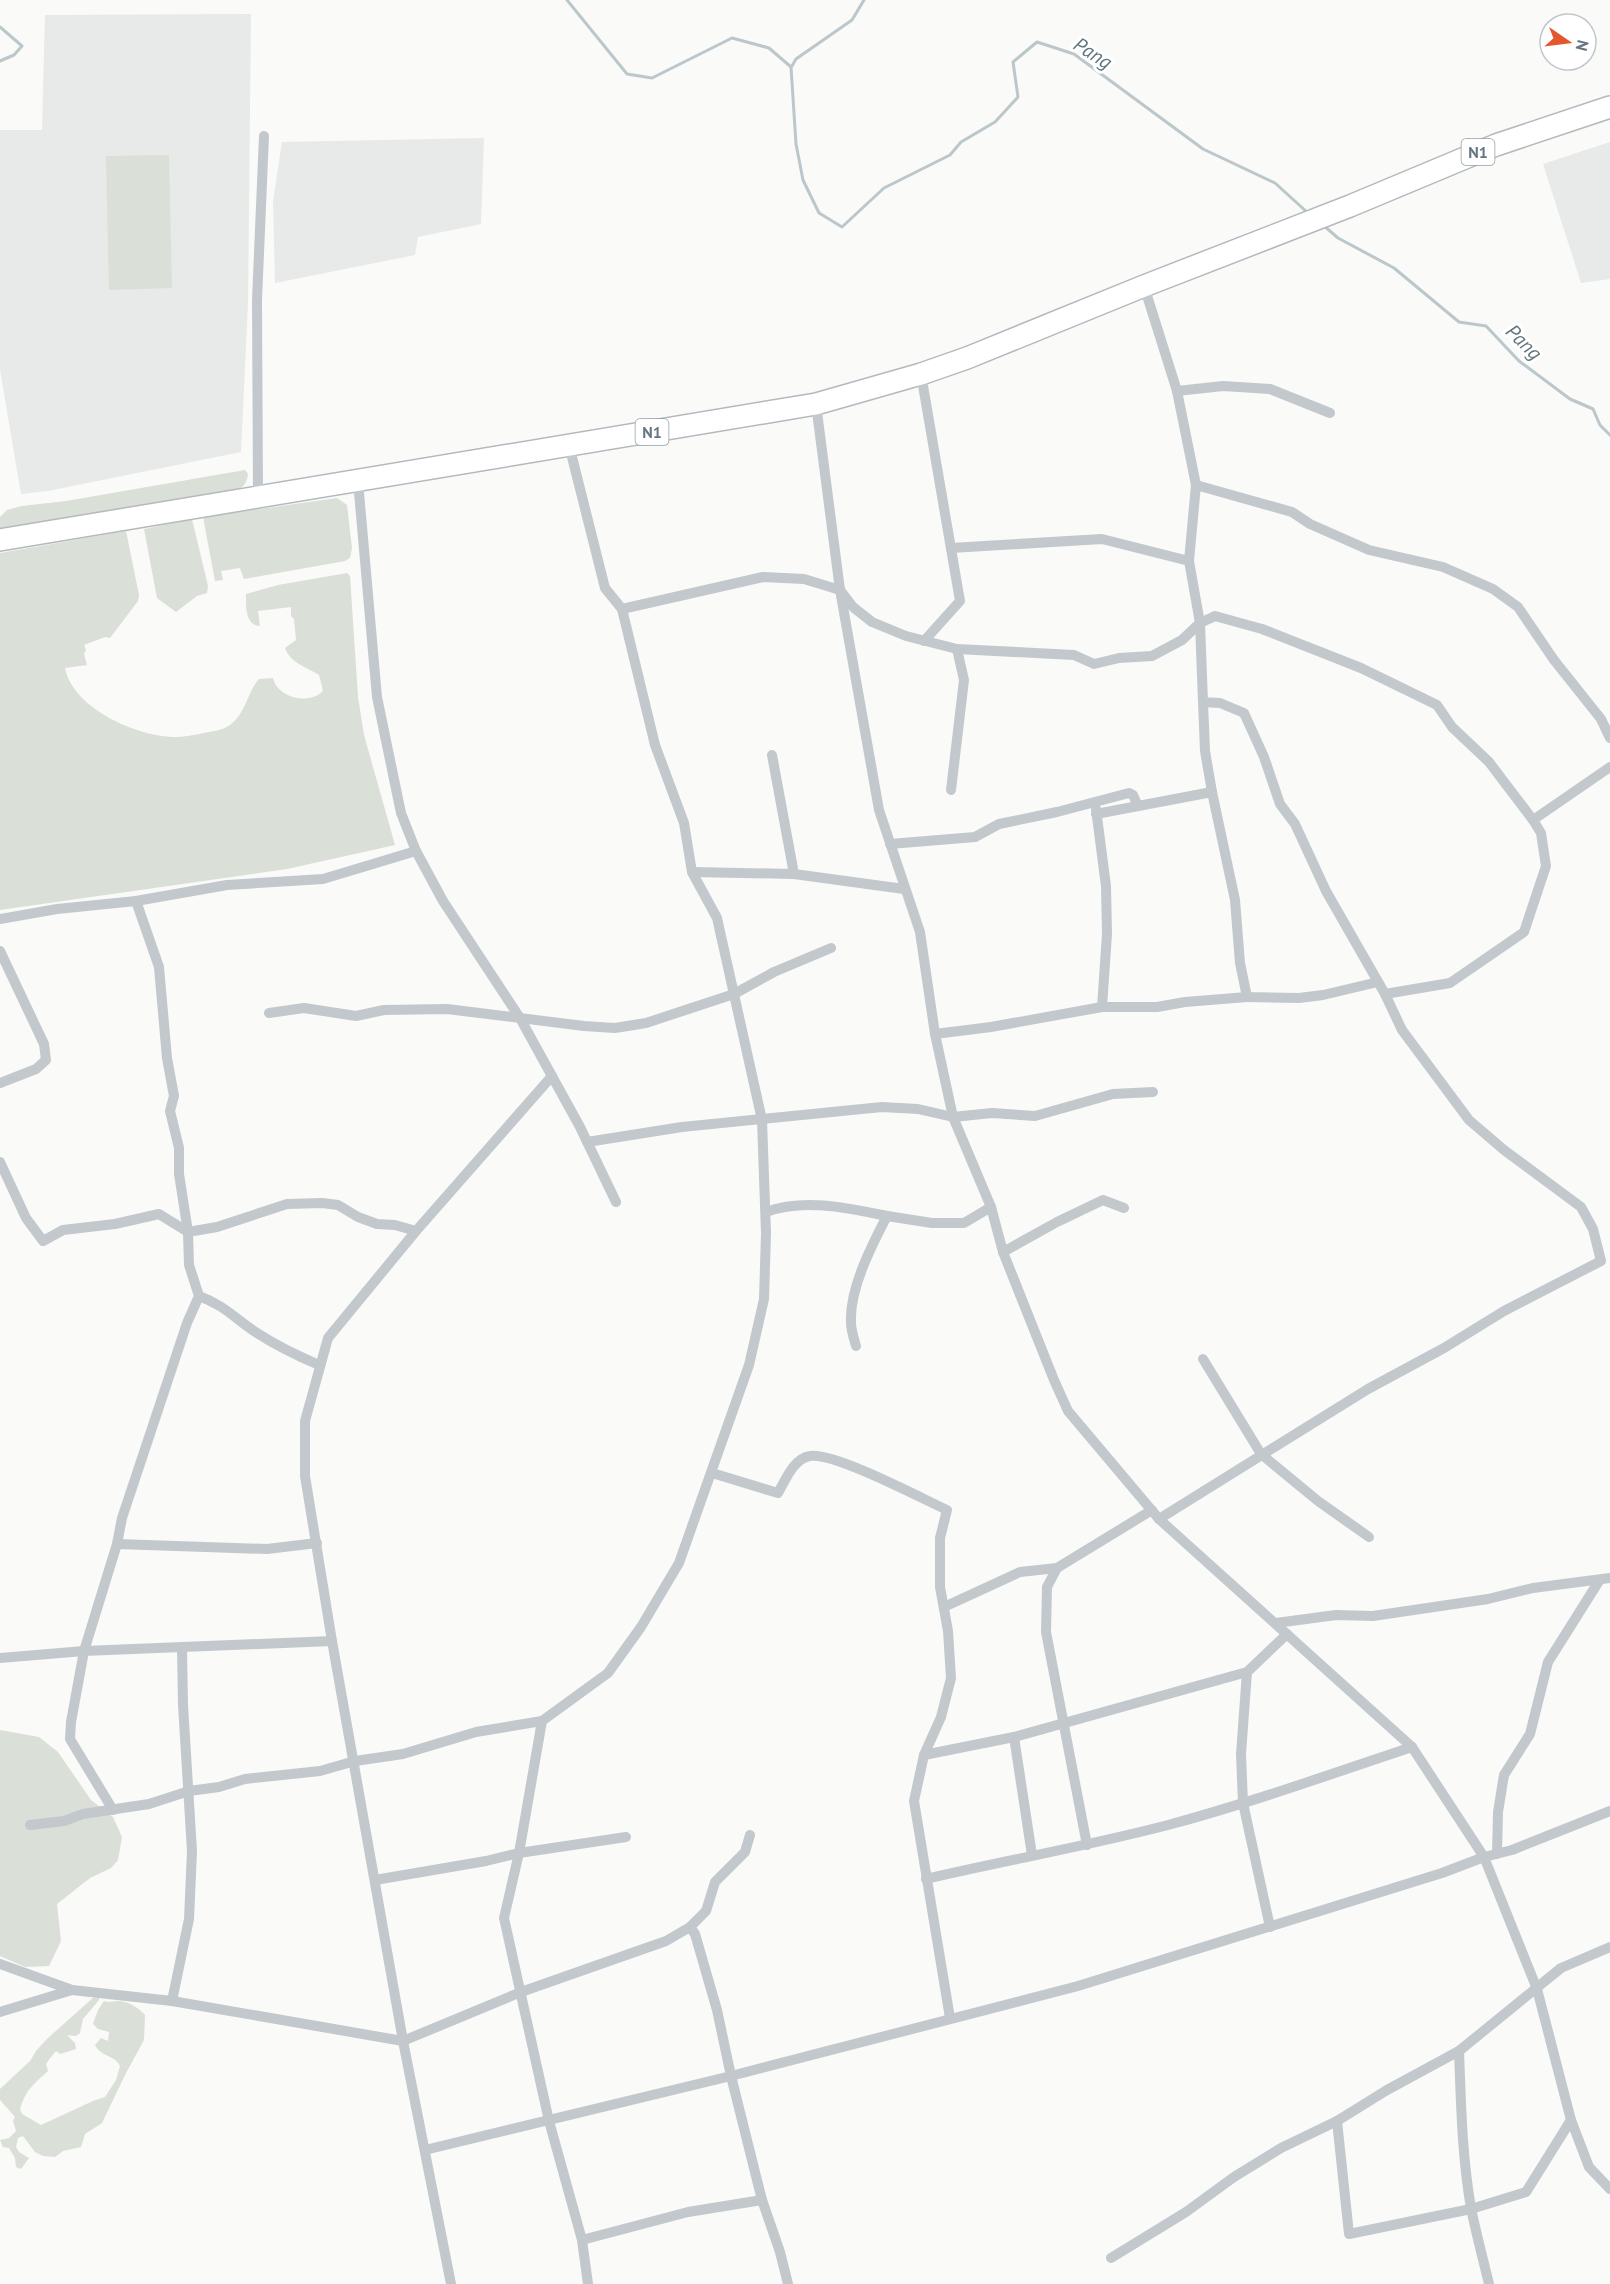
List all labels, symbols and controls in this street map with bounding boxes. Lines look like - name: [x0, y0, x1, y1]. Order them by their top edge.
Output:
- north arrow: [1538, 12, 1598, 72]
- water label: Pang: [1069, 31, 1117, 75]
- text: N: [1572, 38, 1594, 53]
- road number: N1: [1462, 139, 1494, 165]
- water label: Pang: [1500, 318, 1548, 366]
- road number: N1: [636, 419, 668, 445]

